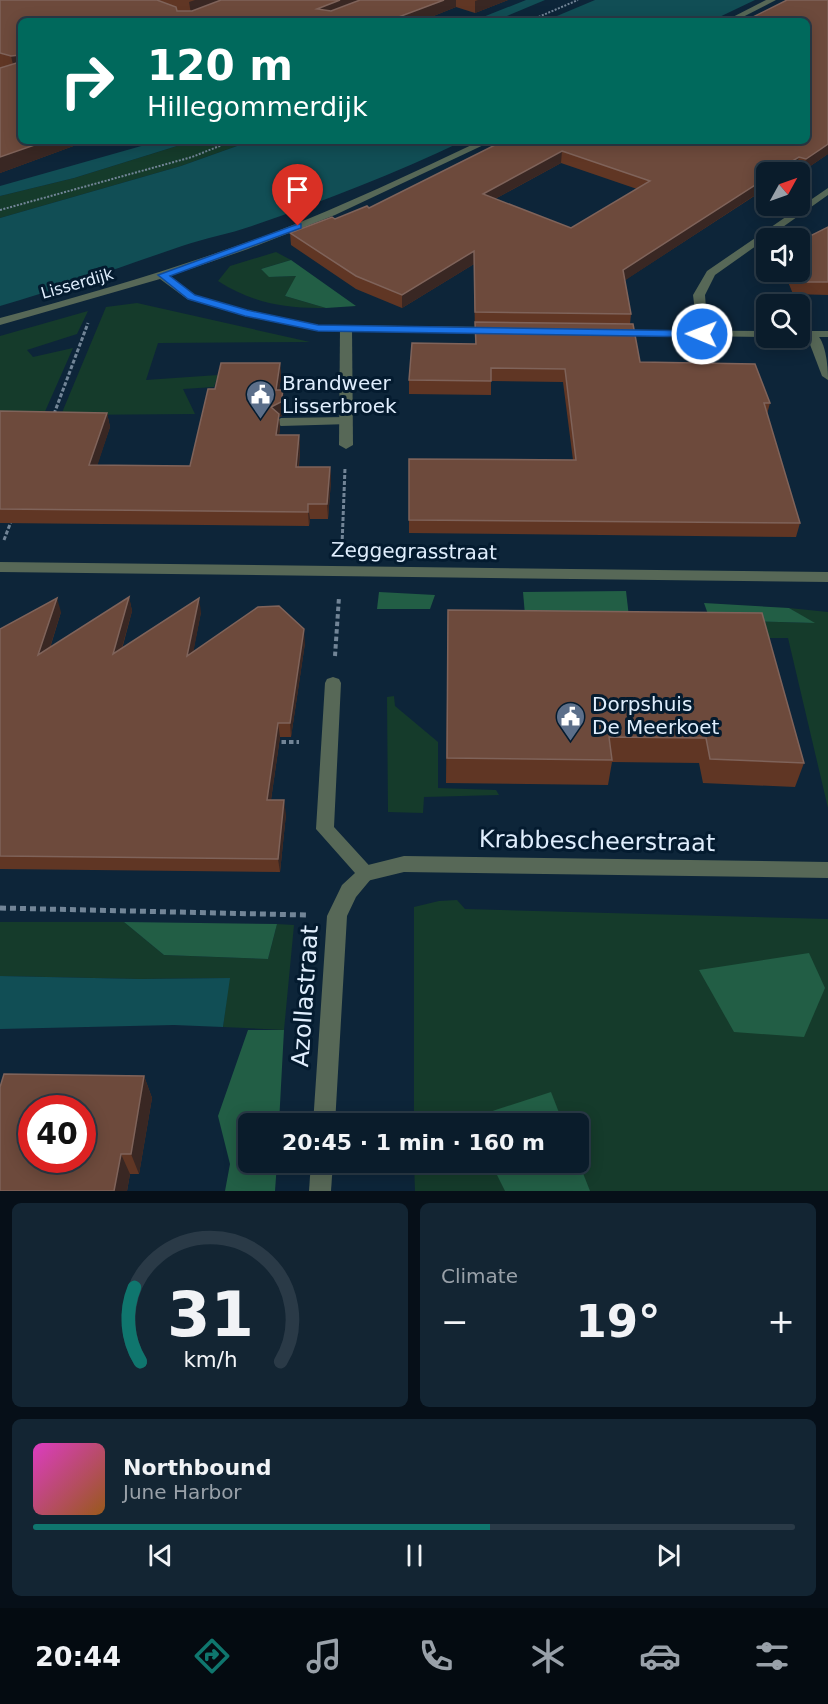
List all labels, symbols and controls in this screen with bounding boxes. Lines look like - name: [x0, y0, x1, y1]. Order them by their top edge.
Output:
- text: 120 m: [147, 41, 293, 90]
- icon: right: [48, 42, 126, 120]
- text: Hillegommerdijk: [147, 91, 368, 122]
- north arrow: [756, 162, 810, 216]
- map controls: [756, 162, 810, 348]
- pin: [272, 164, 323, 226]
- icon: arrive: [281, 173, 314, 206]
- button: sound: [756, 228, 810, 282]
- street label: Lisserdijk: [39, 264, 116, 303]
- button: search: [756, 294, 810, 348]
- position arrow: [670, 302, 734, 366]
- place label: Brandweer Lisserbroek: [282, 371, 397, 418]
- public building icon: Brandweer Lisserbroek: [245, 378, 277, 420]
- street label: Zeggegrasstraat: [331, 538, 497, 564]
- place label: Dorpshuis De Meerkoet: [592, 692, 720, 739]
- public building icon: Dorpshuis De Meerkoet: [555, 700, 587, 742]
- street label: Krabbescheerstraat: [479, 825, 715, 857]
- street label: Azollastraat: [286, 924, 324, 1068]
- speed limit sign: 40: [18, 1095, 96, 1173]
- text: 20:45 · 1 min · 160 m: [282, 1130, 545, 1155]
- text: Climate: [441, 1264, 518, 1288]
- text: 31: [167, 1278, 253, 1351]
- text: 19°: [575, 1295, 661, 1348]
- text: −: [441, 1302, 469, 1341]
- text: +: [767, 1302, 795, 1341]
- text: km/h: [183, 1347, 237, 1372]
- text: Northbound: [123, 1455, 272, 1480]
- text: June Harbor: [123, 1480, 242, 1504]
- icon: previous: [144, 1539, 177, 1572]
- icon: pause: [398, 1539, 431, 1572]
- icon: next: [652, 1539, 685, 1572]
- icon: directions: [191, 1635, 233, 1677]
- icon: music: [303, 1635, 345, 1677]
- icon: phone: [415, 1635, 457, 1677]
- icon: climate: [527, 1635, 569, 1677]
- icon: car: [639, 1635, 681, 1677]
- icon: filters: [751, 1635, 793, 1677]
- text: 20:44: [35, 1641, 121, 1672]

